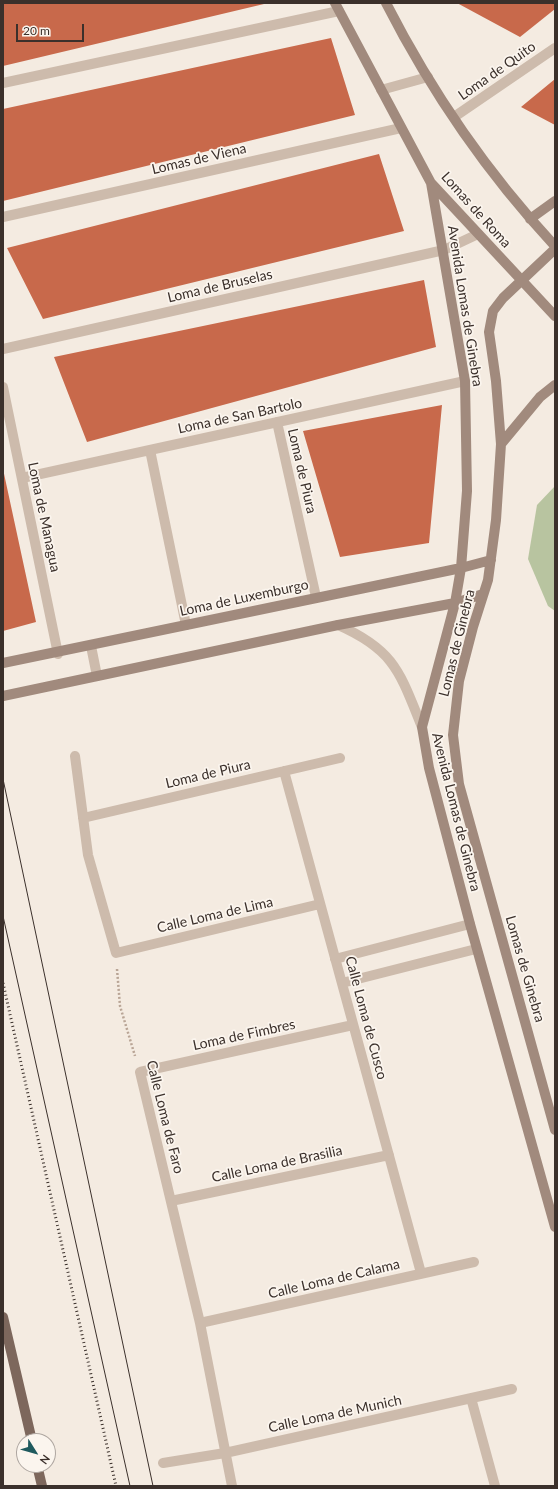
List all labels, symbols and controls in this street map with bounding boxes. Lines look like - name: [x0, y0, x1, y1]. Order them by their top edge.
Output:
- scale bar: [18, 16, 86, 42]
- text: 20 m: [23, 23, 50, 38]
- street label: Loma de Quito: [455, 38, 539, 104]
- street label: Lomas de Viena: [150, 140, 248, 178]
- street label: Lomas de Roma: [438, 169, 514, 251]
- street label: Avenida Lomas de Ginebra: [444, 224, 486, 388]
- street label: Loma de Bruselas: [166, 266, 274, 306]
- street label: Loma de San Bartolo: [176, 395, 304, 437]
- street label: Loma de Piura: [284, 427, 320, 515]
- street label: Loma de Managua: [24, 460, 64, 574]
- street label: Loma de Luxemburgo: [178, 576, 310, 620]
- street label: Lomas de Ginebra: [436, 588, 478, 698]
- street label: Avenida Lomas de Ginebra: [428, 731, 484, 893]
- street label: Loma de Piura: [164, 756, 252, 792]
- street label: Calle Loma de Lima: [155, 893, 275, 937]
- street label: Lomas de Ginebra: [502, 914, 548, 1024]
- street label: Calle Loma de Cusco: [341, 954, 391, 1082]
- street label: Loma de Fimbres: [191, 1016, 297, 1054]
- street label: Calle Loma de Faro: [143, 1059, 187, 1175]
- street label: Calle Loma de Brasilia: [210, 1142, 344, 1186]
- street label: Calle Loma de Calama: [267, 1256, 401, 1302]
- street label: Calle Loma de Munich: [267, 1392, 403, 1436]
- north arrow: [16, 1433, 56, 1473]
- text: N: [37, 1453, 53, 1467]

